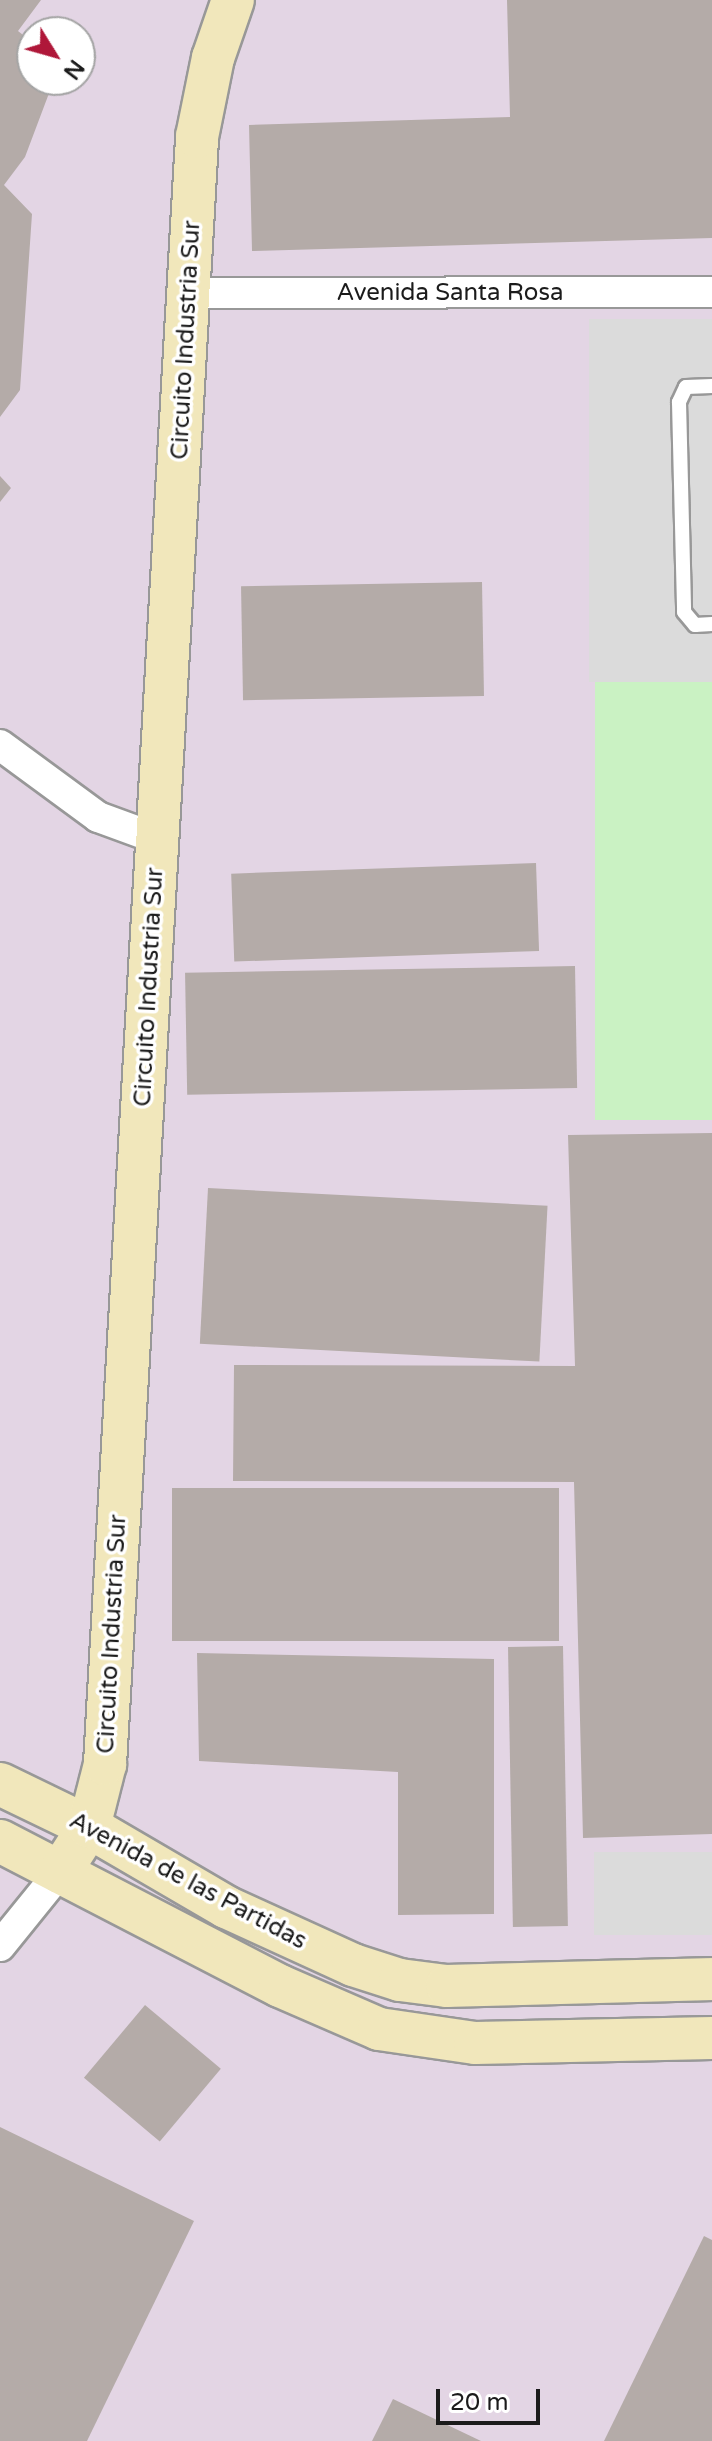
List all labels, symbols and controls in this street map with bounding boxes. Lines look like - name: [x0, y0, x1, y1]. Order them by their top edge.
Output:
- north arrow: [16, 16, 96, 96]
- text: N: [58, 54, 89, 84]
- street label: Circuito Industria Sur: [165, 220, 207, 460]
- street label: Avenida Santa Rosa: [337, 279, 563, 307]
- street label: Circuito Industria Sur: [128, 867, 170, 1107]
- street label: Circuito Industria Sur: [91, 1514, 133, 1754]
- street label: Avenida de las Partidas: [65, 1806, 311, 1956]
- scale bar: [440, 2373, 544, 2423]
- text: 20 m: [450, 2388, 508, 2417]

